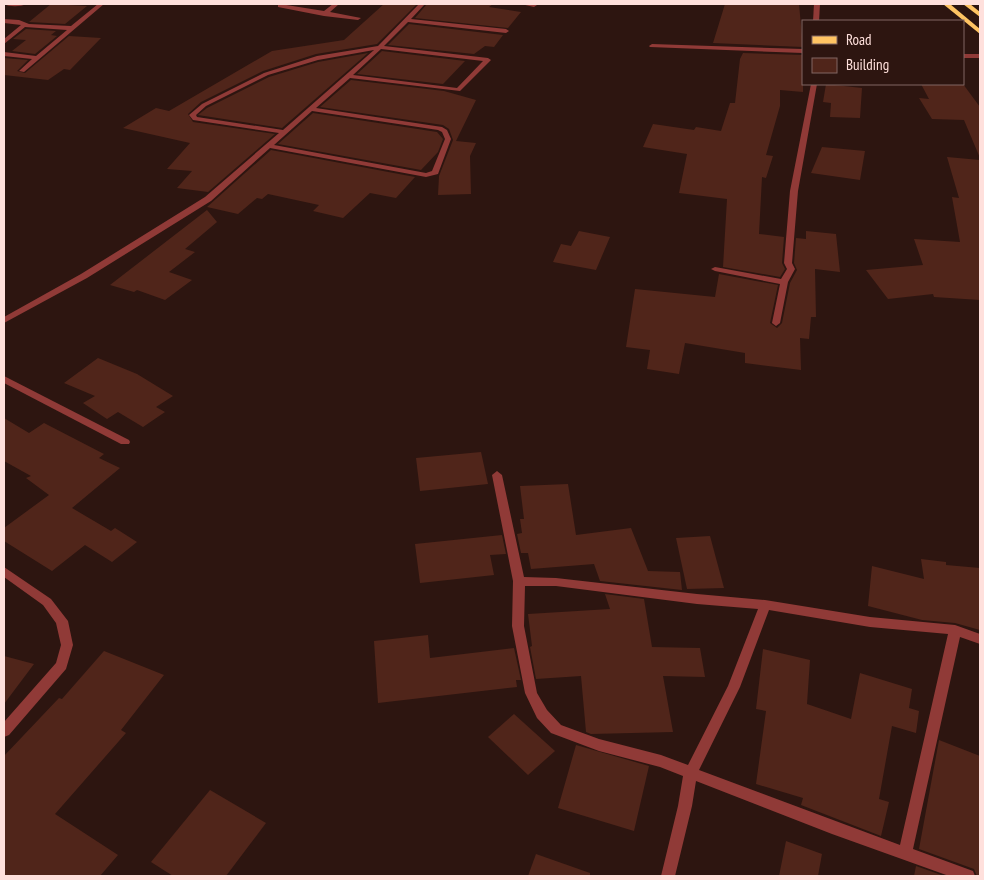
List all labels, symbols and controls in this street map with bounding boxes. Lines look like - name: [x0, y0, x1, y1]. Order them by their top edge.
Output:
- legend: [802, 20, 964, 85]
- text: Road: [846, 30, 872, 49]
- text: Building: [846, 55, 889, 74]

